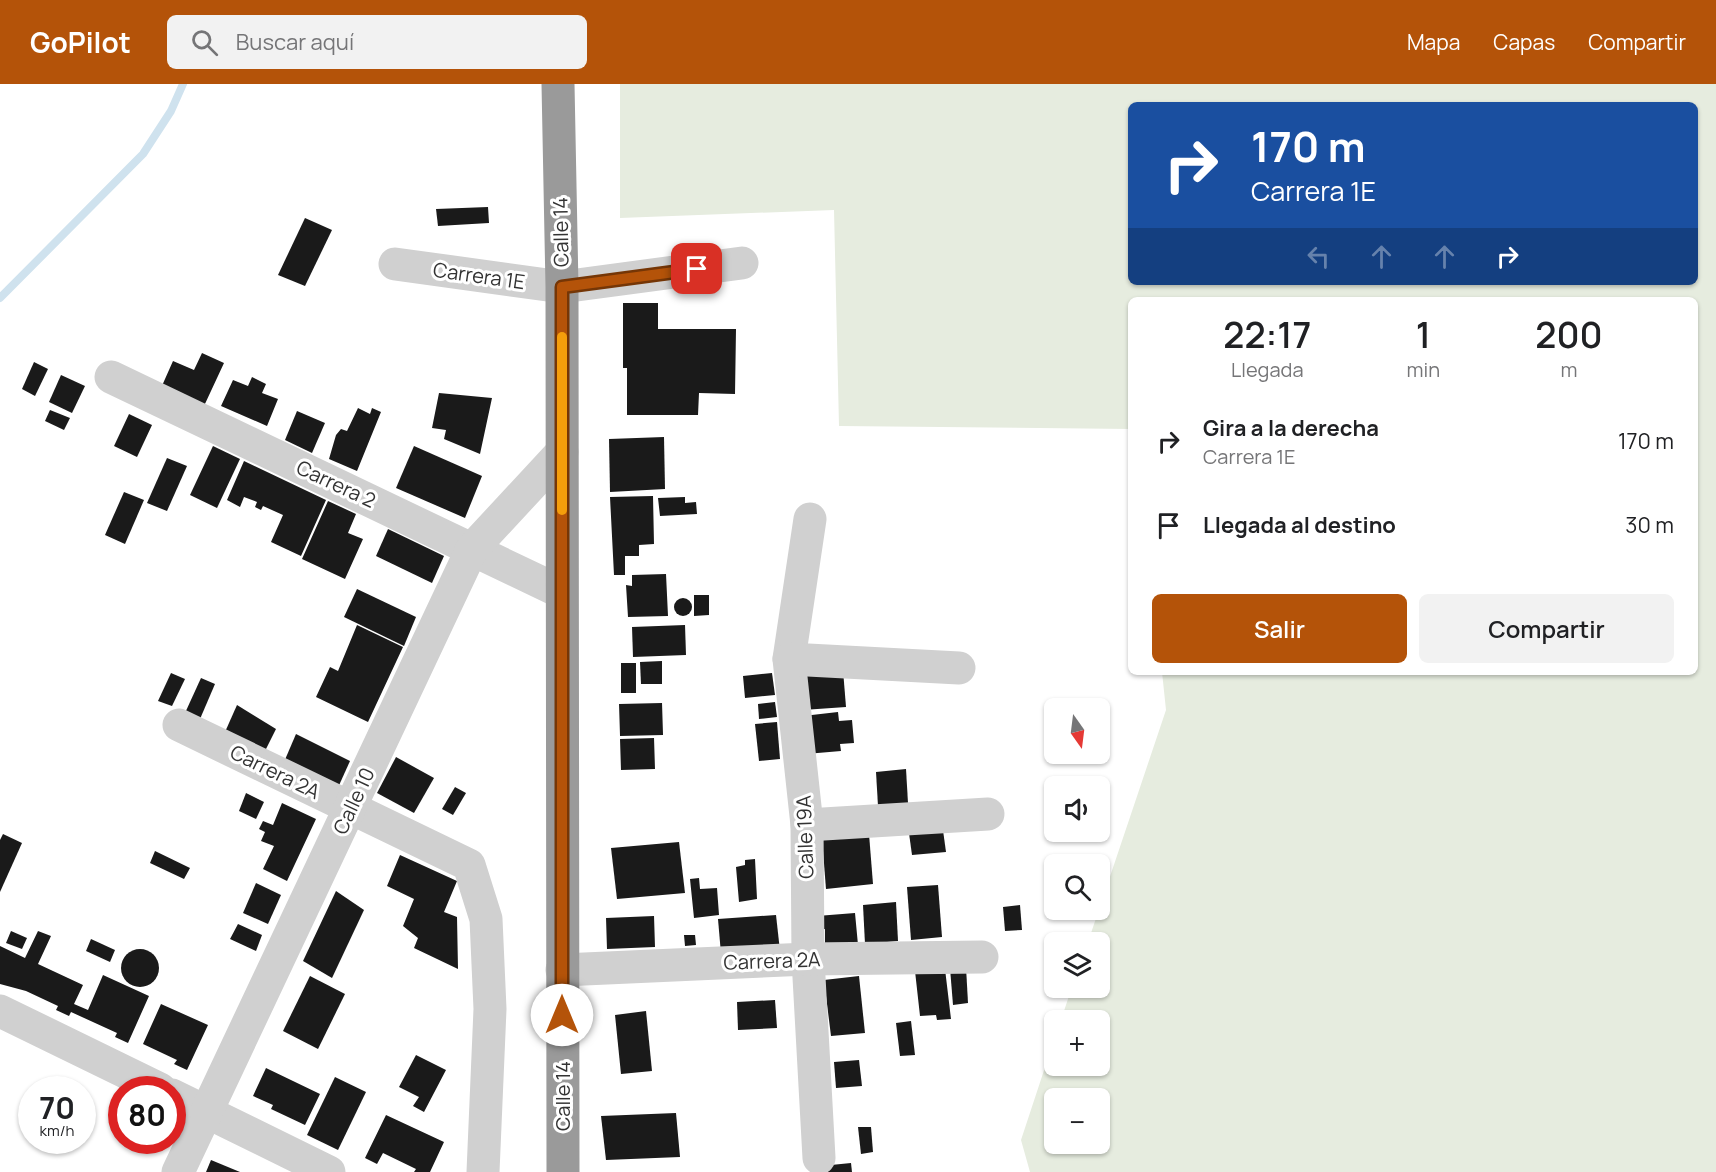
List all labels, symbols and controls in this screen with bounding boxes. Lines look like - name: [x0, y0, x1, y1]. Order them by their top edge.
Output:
- search box: [167, 15, 587, 69]
- text: GoPilot: [30, 23, 131, 61]
- icon: search: [188, 26, 221, 59]
- text: Buscar aquí: [236, 27, 354, 57]
- text: Mapa: [1407, 28, 1460, 56]
- text: Capas: [1493, 28, 1555, 56]
- text: Compartir: [1588, 28, 1686, 56]
- text: 170 m: [1251, 117, 1366, 175]
- icon: right: [1152, 126, 1230, 204]
- text: Carrera 1E: [1251, 172, 1376, 209]
- street label: Calle 14: [546, 197, 575, 267]
- icon: left: [1302, 240, 1335, 273]
- icon: ahead: [1365, 240, 1398, 273]
- icon: ahead: [1428, 240, 1461, 273]
- icon: right: [1491, 240, 1524, 273]
- pin: [671, 243, 722, 294]
- icon: arrive: [680, 252, 713, 285]
- street label: Carrera 1E: [431, 256, 527, 295]
- text: 22:17: [1223, 310, 1311, 359]
- text: 1: [1416, 310, 1431, 359]
- text: 200: [1535, 310, 1603, 359]
- text: Llegada: [1231, 356, 1304, 383]
- text: min: [1407, 356, 1440, 383]
- text: m: [1561, 356, 1578, 383]
- text: Gira a la derecha: [1203, 413, 1379, 443]
- icon: right: [1152, 425, 1185, 458]
- text: 170 m: [1618, 426, 1674, 456]
- text: Carrera 1E: [1203, 443, 1295, 470]
- street label: Carrera 2: [292, 453, 380, 514]
- icon: arrive: [1152, 509, 1185, 542]
- text: Llegada al destino: [1203, 510, 1396, 540]
- text: 30 m: [1625, 510, 1674, 540]
- button: Salir: [1152, 594, 1407, 663]
- button: Compartir: [1419, 594, 1674, 663]
- north arrow: [1044, 698, 1110, 764]
- map controls: [1044, 698, 1110, 1154]
- street label: Carrera 2A: [226, 738, 325, 805]
- street label: Calle 10: [326, 763, 381, 838]
- button: sound: [1044, 776, 1110, 842]
- street label: Calle 19A: [790, 795, 819, 879]
- button: search: [1044, 854, 1110, 920]
- button: layers: [1044, 932, 1110, 998]
- street label: Carrera 2A: [723, 945, 821, 976]
- position arrow: [530, 983, 594, 1047]
- button: +: [1044, 1010, 1110, 1076]
- street label: Calle 14: [549, 1061, 576, 1131]
- speed limit sign: 80: [108, 1076, 186, 1154]
- text: 70: [39, 1087, 75, 1128]
- button: −: [1044, 1088, 1110, 1154]
- text: km/h: [40, 1120, 74, 1141]

